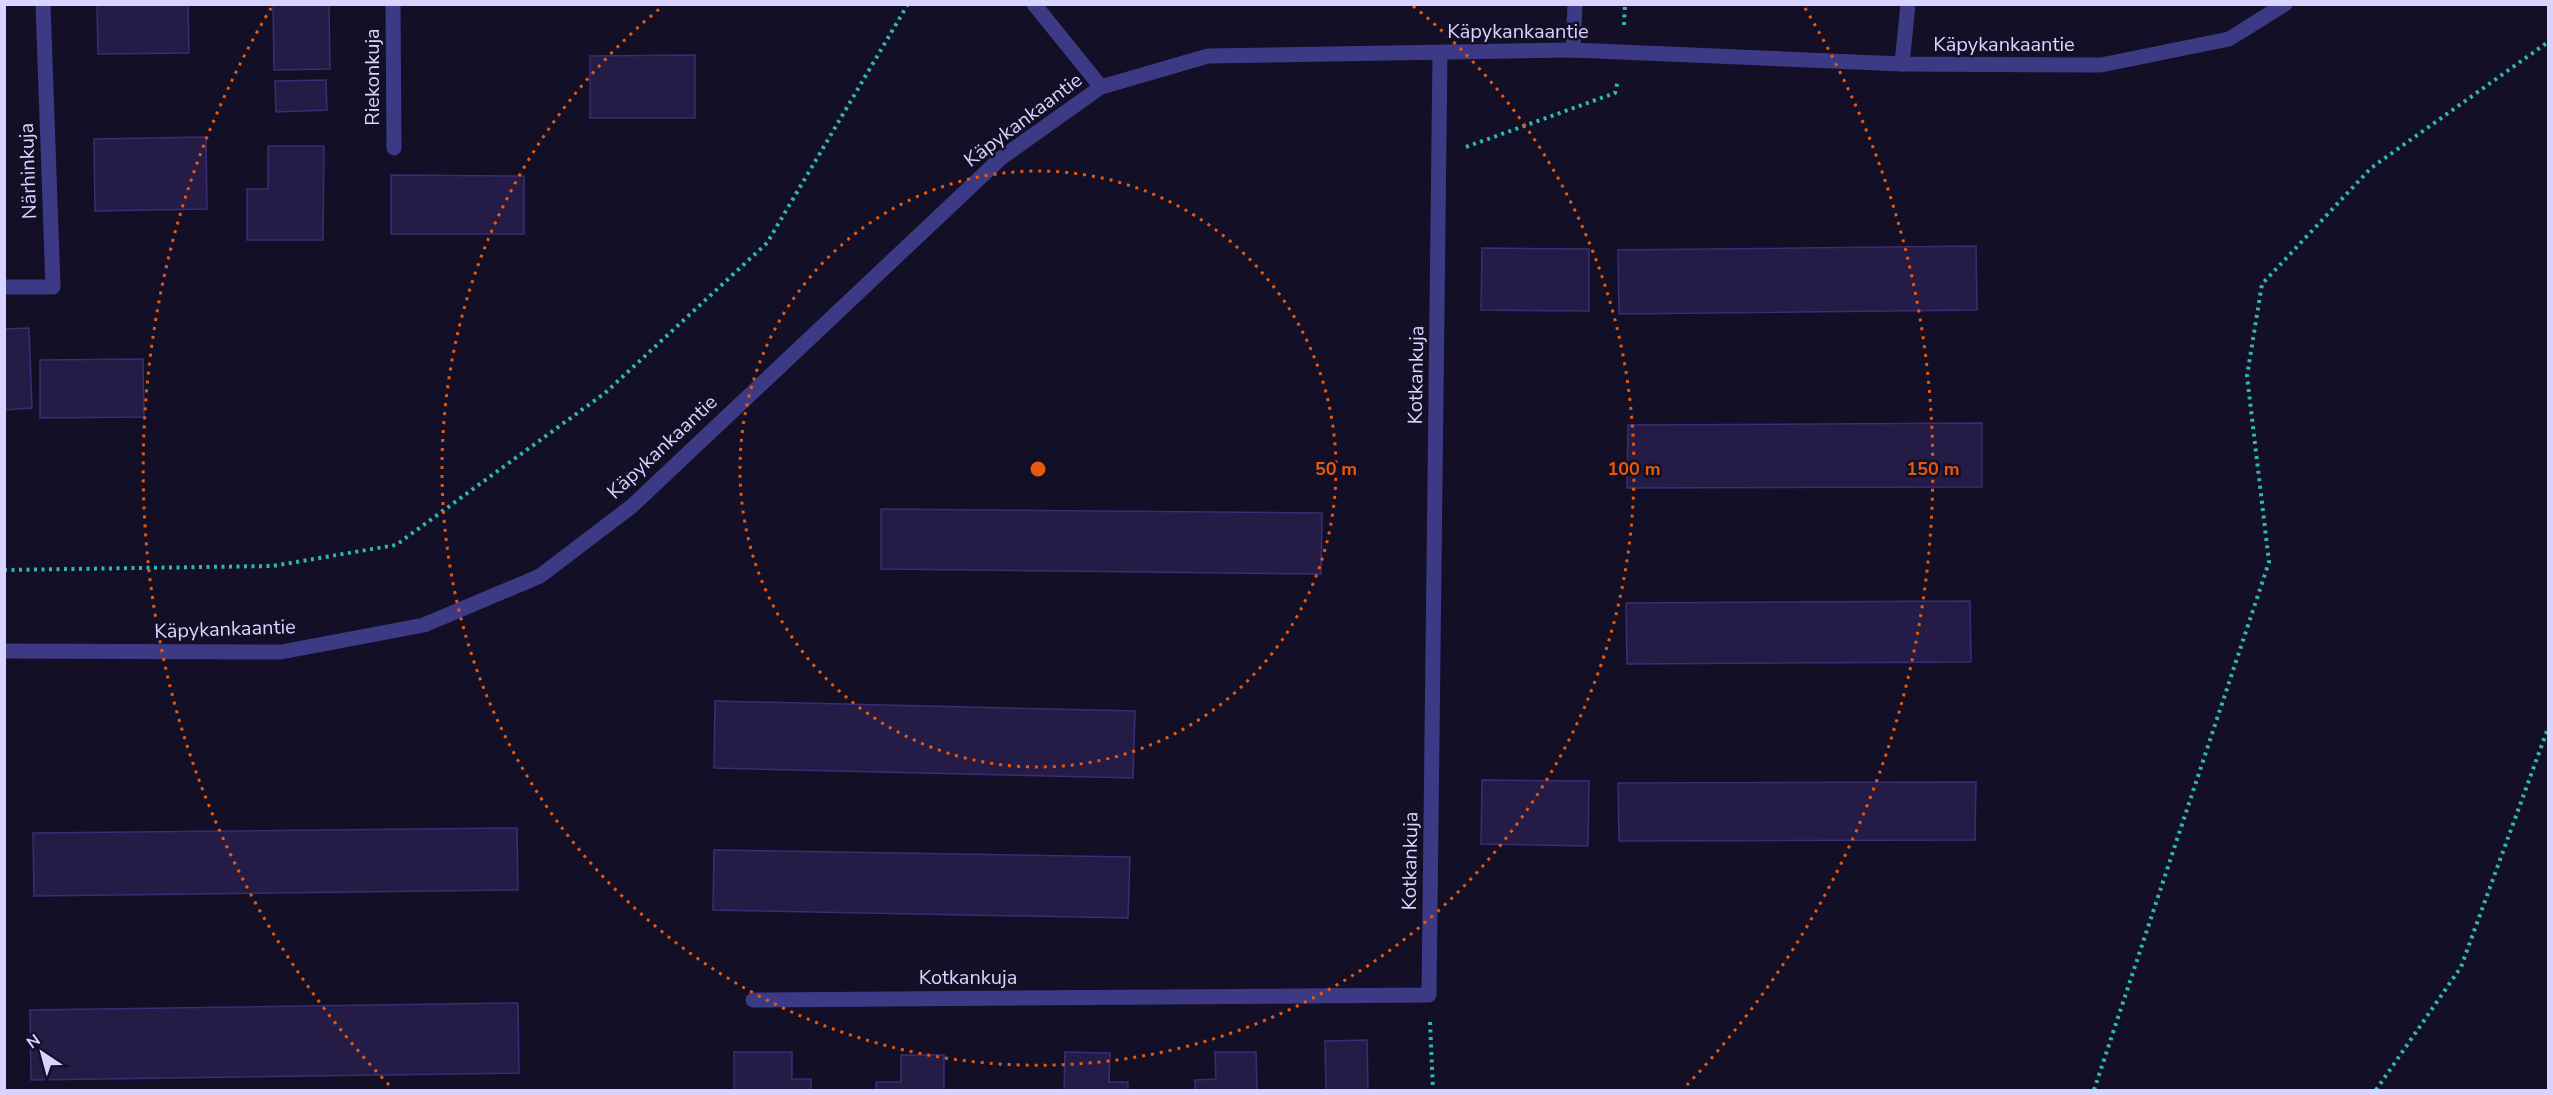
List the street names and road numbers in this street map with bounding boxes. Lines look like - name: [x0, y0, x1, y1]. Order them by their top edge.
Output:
- street label: Käpykankaantie: [1447, 18, 1589, 45]
- street label: Riekonkuja: [359, 28, 386, 126]
- street label: Käpykankaantie: [1933, 31, 2075, 58]
- street label: Käpykankaantie: [958, 67, 1088, 173]
- street label: Närhinkuja: [13, 122, 43, 220]
- street label: Kotkankuja: [1402, 325, 1430, 425]
- street label: Käpykankaantie: [601, 389, 723, 505]
- street label: Käpykankaantie: [154, 613, 296, 645]
- street label: Kotkankuja: [1396, 811, 1424, 911]
- street label: Kotkankuja: [919, 964, 1017, 991]

